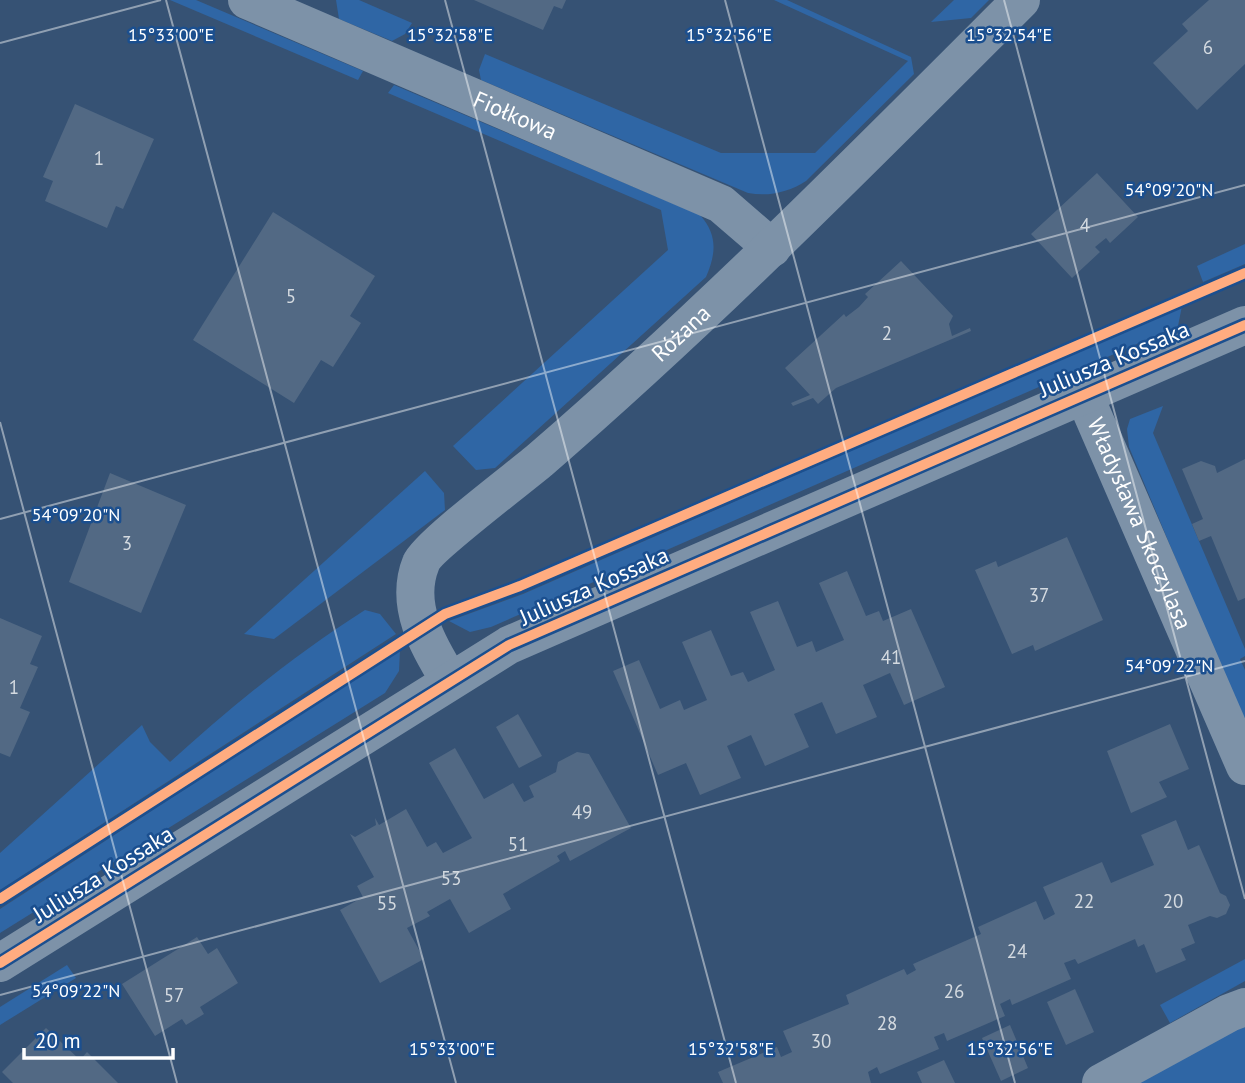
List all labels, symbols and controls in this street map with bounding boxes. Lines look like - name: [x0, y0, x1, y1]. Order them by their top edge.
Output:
- text: 15°33'00"E: [128, 23, 214, 46]
- text: 15°32'58"E: [407, 23, 493, 46]
- text: 15°32'56"E: [686, 23, 772, 46]
- text: 15°32'54"E: [966, 23, 1052, 46]
- house number: 6: [1203, 35, 1213, 59]
- street label: Fiołkowa: [469, 84, 562, 146]
- house number: 1: [94, 146, 104, 170]
- text: 54°09'20"N: [1125, 178, 1213, 201]
- house number: 4: [1080, 213, 1090, 237]
- house number: 5: [286, 284, 296, 308]
- street label: Różana: [645, 298, 716, 367]
- street label: Juliusza Kossaka: [1033, 314, 1193, 404]
- house number: 2: [882, 321, 892, 345]
- street label: Władysława Skoczylasa: [1082, 413, 1199, 634]
- text: 54°09'20"N: [32, 503, 120, 526]
- house number: 3: [122, 531, 132, 555]
- street label: Juliusza Kossaka: [514, 540, 673, 632]
- house number: 37: [1029, 583, 1049, 607]
- house number: 41: [881, 645, 901, 669]
- text: 54°09'22"N: [1125, 654, 1213, 677]
- house number: 1: [9, 675, 19, 699]
- house number: 49: [572, 800, 592, 824]
- street label: Juliusza Kossaka: [26, 819, 178, 929]
- house number: 51: [508, 832, 528, 856]
- house number: 53: [441, 866, 461, 890]
- house number: 22: [1074, 889, 1094, 913]
- house number: 20: [1163, 889, 1183, 913]
- house number: 55: [377, 891, 397, 915]
- house number: 24: [1007, 939, 1027, 963]
- text: 54°09'22"N: [32, 979, 120, 1002]
- house number: 26: [944, 979, 964, 1003]
- house number: 57: [164, 983, 184, 1007]
- house number: 28: [877, 1011, 897, 1035]
- scale bar: [24, 1016, 173, 1060]
- text: 20 m: [35, 1027, 81, 1054]
- house number: 30: [811, 1029, 831, 1053]
- text: 15°33'00"E: [409, 1037, 495, 1060]
- text: 15°32'58"E: [688, 1037, 774, 1060]
- text: 15°32'56"E: [967, 1037, 1053, 1060]

